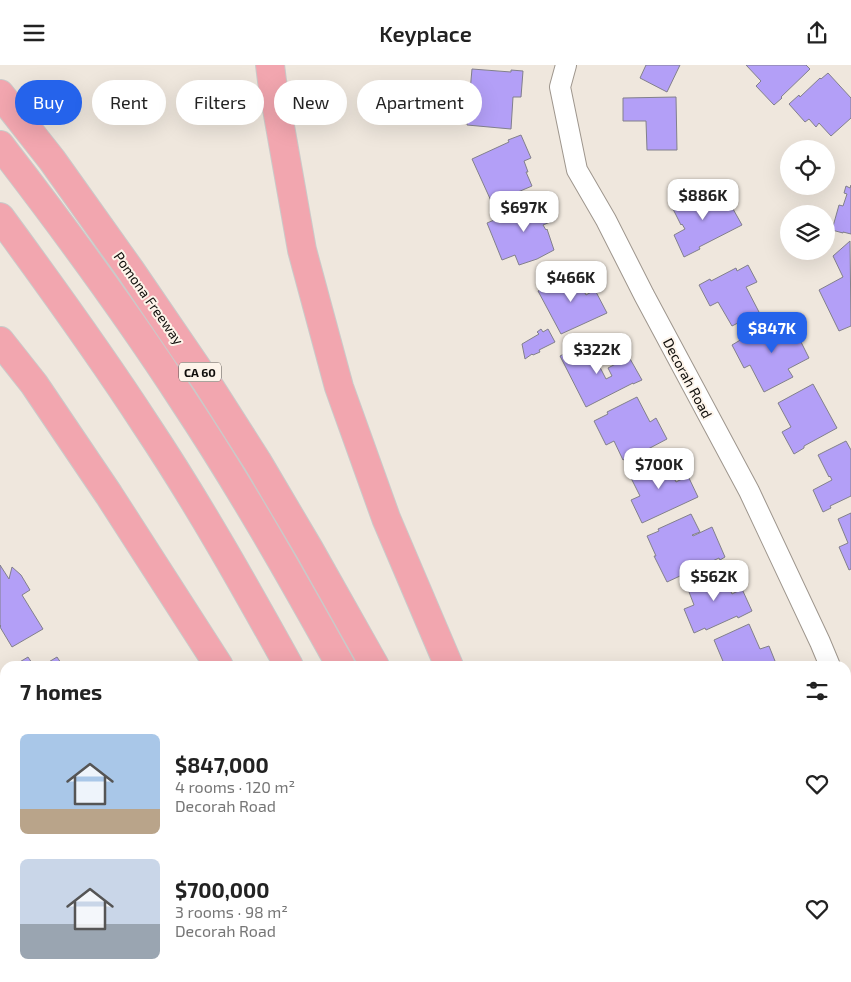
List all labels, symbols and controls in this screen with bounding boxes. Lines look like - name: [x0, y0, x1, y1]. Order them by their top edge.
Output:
- icon: menu: [20, 19, 48, 47]
- icon: share: [803, 19, 831, 47]
- text: Keyplace: [379, 20, 472, 46]
- chip: Buy: [15, 80, 82, 125]
- chip: Rent: [92, 80, 166, 125]
- chip: Filters: [176, 80, 264, 125]
- chip: New: [274, 80, 347, 125]
- chip: Apartment: [357, 80, 482, 125]
- map controls: [780, 140, 835, 260]
- button: locate: [780, 140, 835, 195]
- pin: $886K: [668, 179, 738, 221]
- text: $886K: [679, 185, 727, 204]
- pin: $697K: [489, 191, 559, 233]
- text: $697K: [501, 197, 547, 216]
- button: layers: [780, 205, 835, 260]
- street label: Pomona Freeway: [111, 248, 188, 348]
- pin: $466K: [536, 261, 606, 303]
- text: $466K: [547, 267, 595, 286]
- pin: $847K: [737, 311, 807, 354]
- text: $847K: [748, 318, 796, 337]
- pin: $322K: [562, 333, 632, 375]
- street label: Decorah Road: [660, 335, 716, 421]
- text: $322K: [573, 339, 621, 358]
- road number: CA 60: [179, 363, 221, 381]
- pin: $700K: [624, 447, 694, 490]
- text: $700K: [635, 454, 683, 473]
- pin: $562K: [679, 559, 749, 602]
- text: $562K: [691, 566, 738, 585]
- icon: filters: [803, 677, 831, 705]
- text: 7 homes: [20, 679, 102, 704]
- text: $847,000: [175, 752, 269, 777]
- icon: home: [60, 754, 120, 814]
- icon: heart: [803, 770, 831, 798]
- text: 4 rooms · 120 m²: [175, 777, 295, 796]
- text: Decorah Road: [175, 796, 276, 815]
- text: $700,000: [175, 877, 270, 902]
- icon: home: [60, 879, 120, 939]
- icon: heart: [803, 895, 831, 923]
- text: 3 rooms · 98 m²: [175, 902, 288, 921]
- text: Decorah Road: [175, 921, 276, 940]

